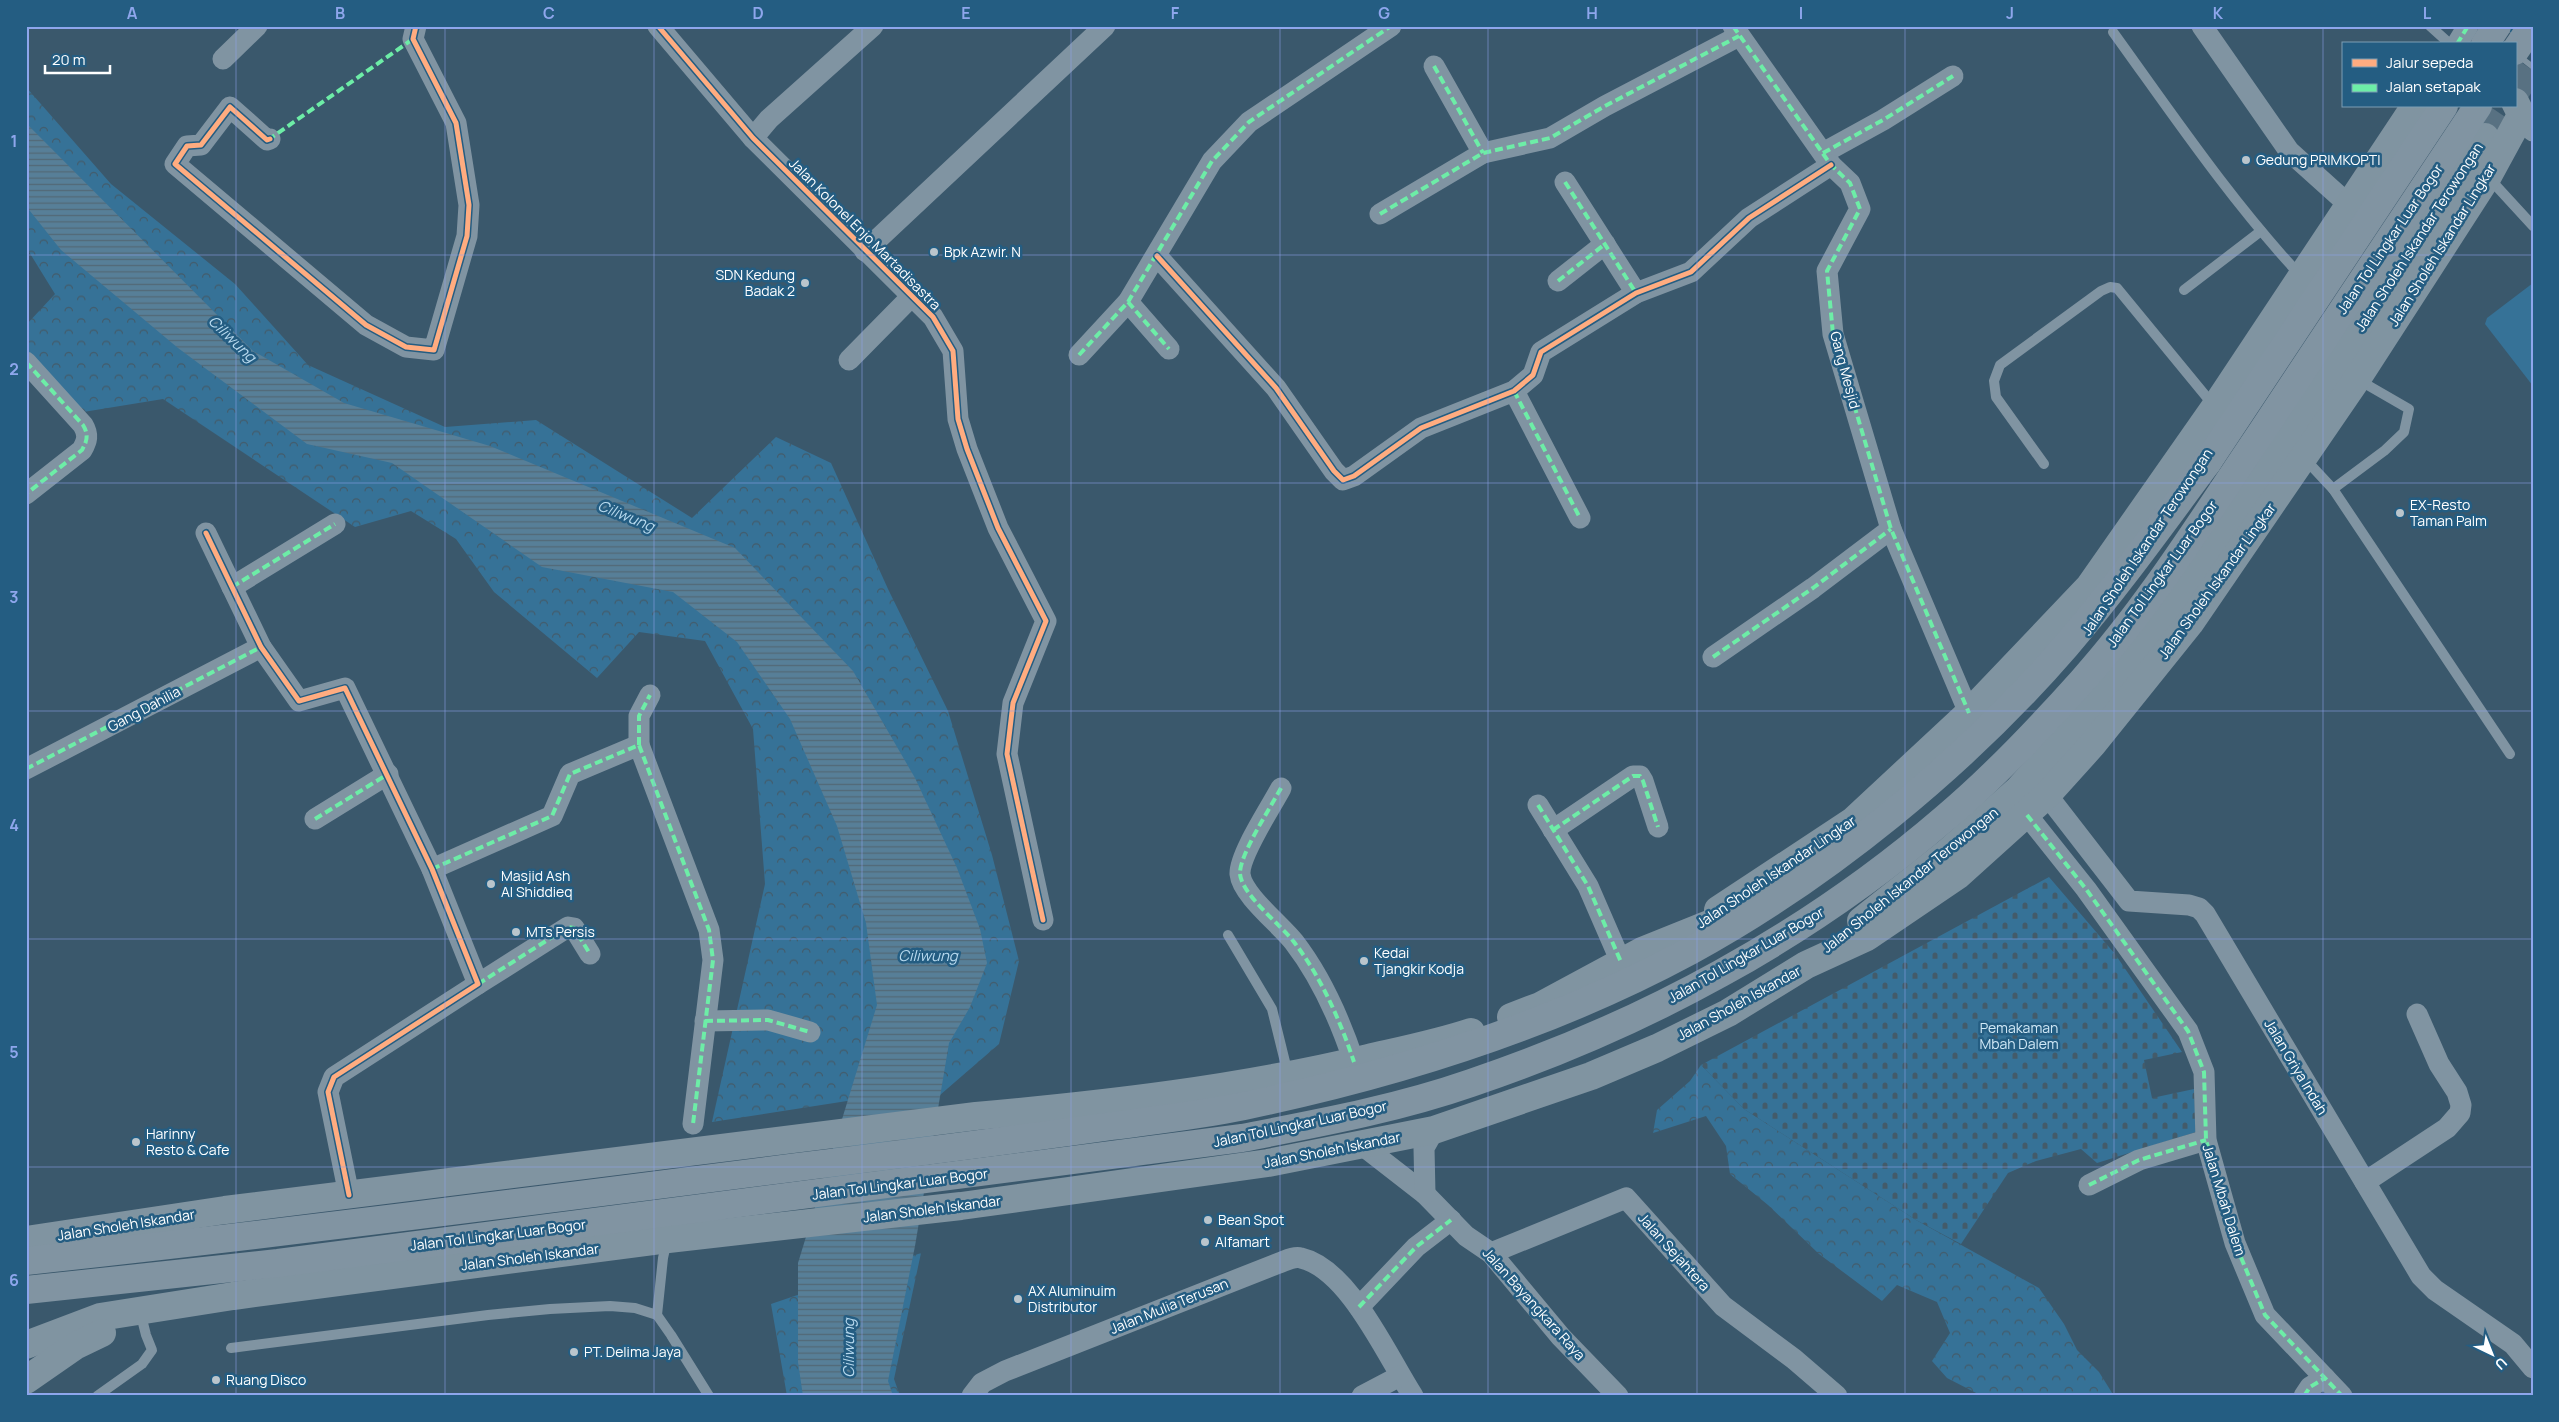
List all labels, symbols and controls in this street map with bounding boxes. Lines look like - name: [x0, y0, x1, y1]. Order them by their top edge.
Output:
- text: A: [127, 2, 138, 24]
- text: B: [335, 2, 345, 24]
- text: C: [543, 2, 555, 24]
- text: D: [752, 2, 764, 24]
- text: E: [961, 2, 971, 24]
- text: F: [1171, 2, 1180, 24]
- text: G: [1378, 2, 1390, 24]
- text: H: [1586, 2, 1598, 24]
- text: I: [1799, 2, 1803, 24]
- text: J: [2006, 2, 2014, 24]
- text: K: [2213, 2, 2224, 24]
- text: L: [2423, 2, 2432, 24]
- scale bar: [45, 42, 110, 74]
- legend: [2342, 42, 2516, 108]
- text: 20 m: [52, 49, 85, 70]
- text: Jalur sepeda: [2386, 52, 2473, 73]
- text: Jalan setapak: [2386, 76, 2481, 97]
- text: 1: [10, 130, 18, 152]
- street label: Jalan Sholeh Iskandar Terowongan: [2350, 139, 2487, 335]
- place label: Gedung PRIMKOPTI: [2256, 150, 2380, 169]
- street label: Jalan Kolonel Enjo Martadisastra: [785, 154, 945, 314]
- marker: Gedung PRIMKOPTI: [2240, 154, 2252, 166]
- street label: Jalan Tol Lingkar Luar Bogor: [2332, 160, 2447, 317]
- street label: Jalan Sholeh Iskandar Lingkar: [2384, 160, 2500, 330]
- place label: Bpk Azwir. N: [944, 242, 1021, 261]
- marker: Bpk Azwir. N: [928, 246, 940, 258]
- place label: SDN Kedung Badak 2: [715, 265, 795, 300]
- marker: SDN Kedung Badak 2: [799, 277, 811, 289]
- water label: Ciliwung: [204, 310, 262, 368]
- street label: Gang Mesjid: [1826, 329, 1865, 411]
- text: 2: [9, 358, 19, 380]
- street label: Jalan Sholeh Iskandar Terowongan: [2077, 445, 2216, 639]
- water label: Ciliwung: [595, 495, 659, 537]
- place label: EX-Resto Taman Palm: [2410, 495, 2487, 530]
- street label: Jalan Tol Lingkar Luar Bogor: [2102, 496, 2221, 651]
- street label: Jalan Sholeh Iskandar Lingkar: [2153, 499, 2280, 663]
- marker: EX-Resto Taman Palm: [2394, 507, 2406, 519]
- text: 3: [9, 586, 19, 608]
- street label: Gang Dahilia: [104, 681, 184, 736]
- street label: Jalan Sholeh Iskandar Terowongan: [1818, 803, 2002, 957]
- street label: Jalan Sholeh Iskandar Lingkar: [1692, 811, 1859, 932]
- text: 4: [9, 814, 19, 836]
- place label: Masjid Ash Al Shiddieq: [501, 866, 573, 901]
- marker: Masjid Ash Al Shiddieq: [485, 878, 497, 890]
- street label: Jalan Tol Lingkar Luar Bogor: [1664, 902, 1827, 1007]
- place label: MTs Persis: [526, 922, 595, 941]
- marker: MTs Persis: [510, 926, 522, 938]
- place label: Kedai Tjangkir Kodja: [1374, 943, 1464, 978]
- water label: Ciliwung: [898, 945, 959, 966]
- marker: Kedai Tjangkir Kodja: [1358, 955, 1370, 967]
- street label: Jalan Sholeh Iskandar: [1673, 961, 1804, 1045]
- street label: Jalan Griya Indah: [2260, 1015, 2332, 1118]
- park label: Pemakaman Mbah Dalem: [1979, 1018, 2059, 1053]
- text: 5: [9, 1041, 19, 1063]
- street label: Jalan Tol Lingkar Luar Bogor: [1211, 1096, 1389, 1151]
- place label: Harinny Resto & Cafe: [146, 1124, 229, 1159]
- street label: Jalan Sholeh Iskandar: [1262, 1127, 1402, 1172]
- marker: Harinny Resto & Cafe: [130, 1136, 142, 1148]
- street label: Jalan Mbah Dalem: [2198, 1142, 2251, 1258]
- street label: Jalan Tol Lingkar Luar Bogor: [811, 1163, 989, 1204]
- street label: Jalan Sholeh Iskandar: [862, 1191, 1002, 1226]
- street label: Jalan Sholeh Iskandar: [56, 1204, 196, 1245]
- street label: Jalan Sejahtera: [1634, 1209, 1715, 1295]
- place label: Bean Spot: [1218, 1210, 1285, 1229]
- street label: Jalan Tol Lingkar Luar Bogor: [409, 1214, 587, 1255]
- marker: Bean Spot: [1202, 1214, 1214, 1226]
- place label: Alfamart: [1215, 1232, 1270, 1251]
- marker: Alfamart: [1199, 1236, 1211, 1248]
- street label: Jalan Sholeh Iskandar: [460, 1239, 600, 1274]
- street label: Jalan Bayangkara Raya: [1479, 1243, 1590, 1364]
- text: 6: [9, 1269, 19, 1291]
- street label: Jalan Mulia Terusan: [1107, 1273, 1231, 1338]
- place label: AX Aluminuim Distributor: [1028, 1281, 1116, 1316]
- marker: AX Aluminuim Distributor: [1012, 1293, 1024, 1305]
- water label: Ciliwung: [838, 1317, 859, 1378]
- north arrow: [2466, 1330, 2516, 1380]
- place label: PT. Delima Jaya: [584, 1342, 681, 1361]
- marker: PT. Delima Jaya: [568, 1346, 580, 1358]
- text: U: [2491, 1353, 2511, 1374]
- place label: Ruang Disco: [226, 1370, 306, 1389]
- marker: Ruang Disco: [210, 1374, 222, 1386]

